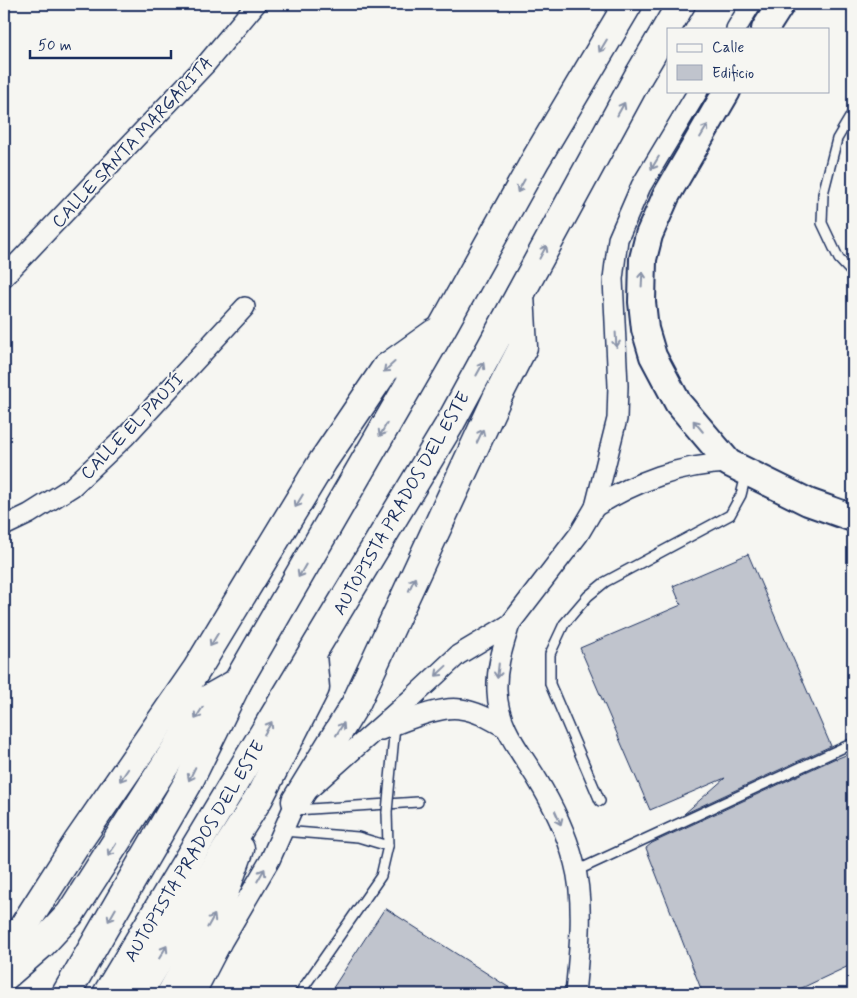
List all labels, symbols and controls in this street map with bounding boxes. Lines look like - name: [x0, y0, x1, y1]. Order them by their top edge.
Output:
- scale bar: [30, 28, 171, 60]
- legend: [667, 28, 830, 92]
- text: 50 m: [38, 36, 72, 56]
- one-way arrow: [597, 38, 607, 52]
- text: Calle: [712, 38, 744, 58]
- street label: CALLE SANTA MARGARITA: [47, 52, 219, 234]
- text: Edificio: [712, 64, 754, 84]
- one-way arrow: [616, 103, 626, 117]
- one-way arrow: [699, 124, 709, 138]
- one-way arrow: [649, 156, 659, 170]
- one-way arrow: [516, 178, 525, 193]
- one-way arrow: [539, 245, 548, 260]
- one-way arrow: [638, 271, 647, 287]
- one-way arrow: [611, 332, 620, 348]
- one-way arrow: [382, 361, 395, 372]
- one-way arrow: [475, 362, 485, 376]
- street label: CALLE EL PAUJÍ: [76, 368, 190, 485]
- street label: AUTOPISTA PRADOS DEL ESTE: [328, 387, 476, 620]
- one-way arrow: [693, 420, 704, 433]
- one-way arrow: [377, 423, 387, 437]
- one-way arrow: [476, 429, 485, 444]
- one-way arrow: [293, 494, 303, 508]
- one-way arrow: [296, 564, 306, 578]
- one-way arrow: [408, 577, 417, 592]
- one-way arrow: [209, 633, 220, 647]
- one-way arrow: [493, 663, 503, 679]
- one-way arrow: [435, 665, 448, 677]
- one-way arrow: [194, 705, 204, 719]
- one-way arrow: [263, 721, 273, 735]
- one-way arrow: [336, 723, 346, 737]
- street label: AUTOPISTA PRADOS DEL ESTE: [119, 736, 271, 967]
- one-way arrow: [187, 766, 196, 781]
- one-way arrow: [119, 768, 129, 782]
- one-way arrow: [554, 810, 564, 825]
- one-way arrow: [107, 842, 117, 856]
- one-way arrow: [257, 869, 267, 883]
- one-way arrow: [107, 908, 117, 923]
- one-way arrow: [206, 913, 216, 928]
- one-way arrow: [159, 946, 169, 960]

